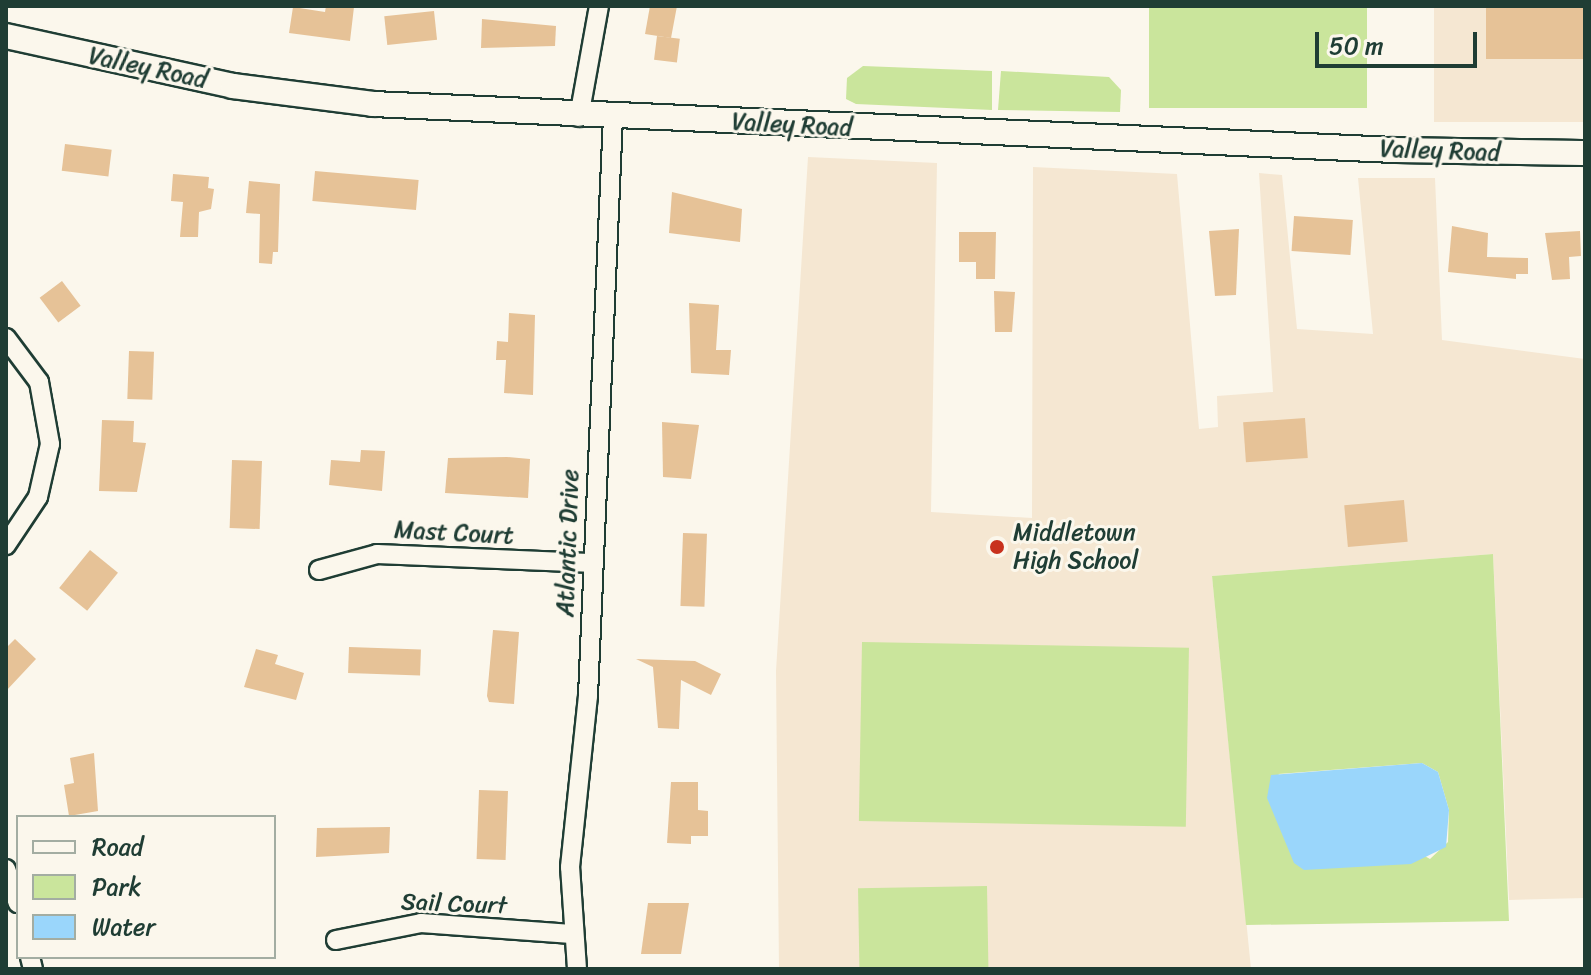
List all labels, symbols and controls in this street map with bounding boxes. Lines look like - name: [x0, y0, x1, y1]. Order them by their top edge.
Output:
- scale bar: [1319, 16, 1481, 66]
- text: 50 m: [1329, 25, 1384, 67]
- street label: Valley Road: [86, 41, 210, 95]
- street label: Valley Road: [731, 107, 853, 143]
- street label: Valley Road: [1379, 135, 1501, 167]
- street label: Atlantic Drive: [551, 469, 585, 617]
- street label: Mast Court: [393, 515, 515, 551]
- place label: Middletown High School: [1013, 519, 1138, 575]
- marker: Middletown High School: [988, 538, 1006, 556]
- legend: [16, 815, 276, 959]
- text: Road: [92, 826, 143, 868]
- text: Park: [92, 866, 141, 908]
- street label: Sail Court: [400, 888, 508, 920]
- text: Water: [92, 906, 155, 948]

